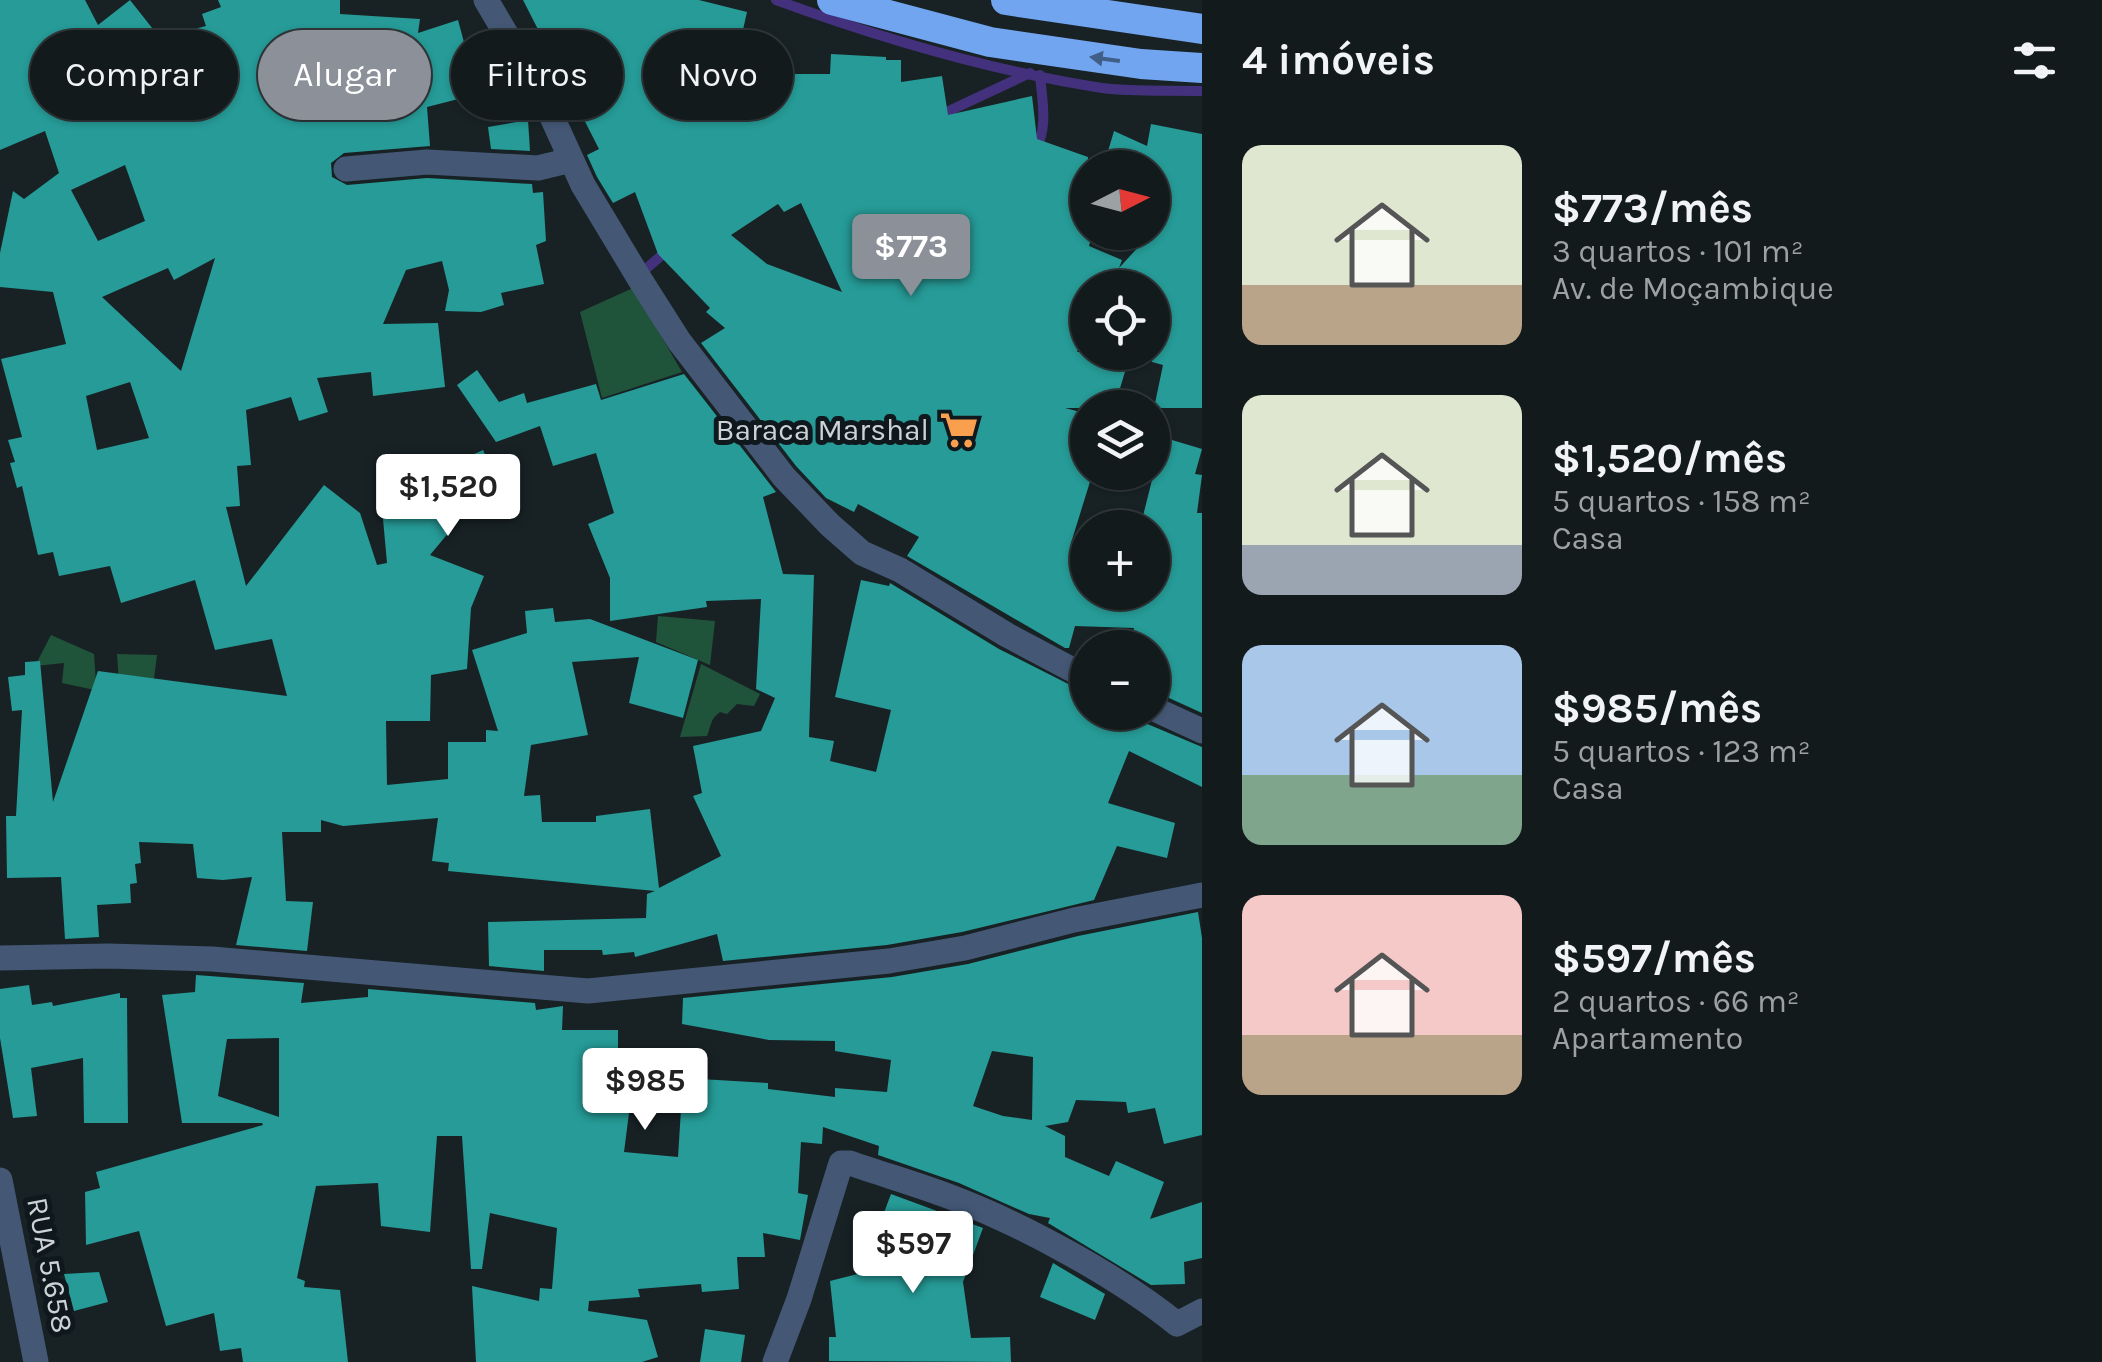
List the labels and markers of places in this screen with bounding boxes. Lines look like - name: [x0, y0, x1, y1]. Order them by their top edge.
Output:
- pin: $773: [852, 214, 970, 299]
- supermarket icon: Baraca Marshal: [938, 409, 980, 451]
- place label: Baraca Marshal: [716, 412, 929, 448]
- pin: $1,520: [367, 454, 529, 539]
- pin: $985: [586, 1048, 704, 1133]
- pin: $597: [854, 1211, 972, 1296]

